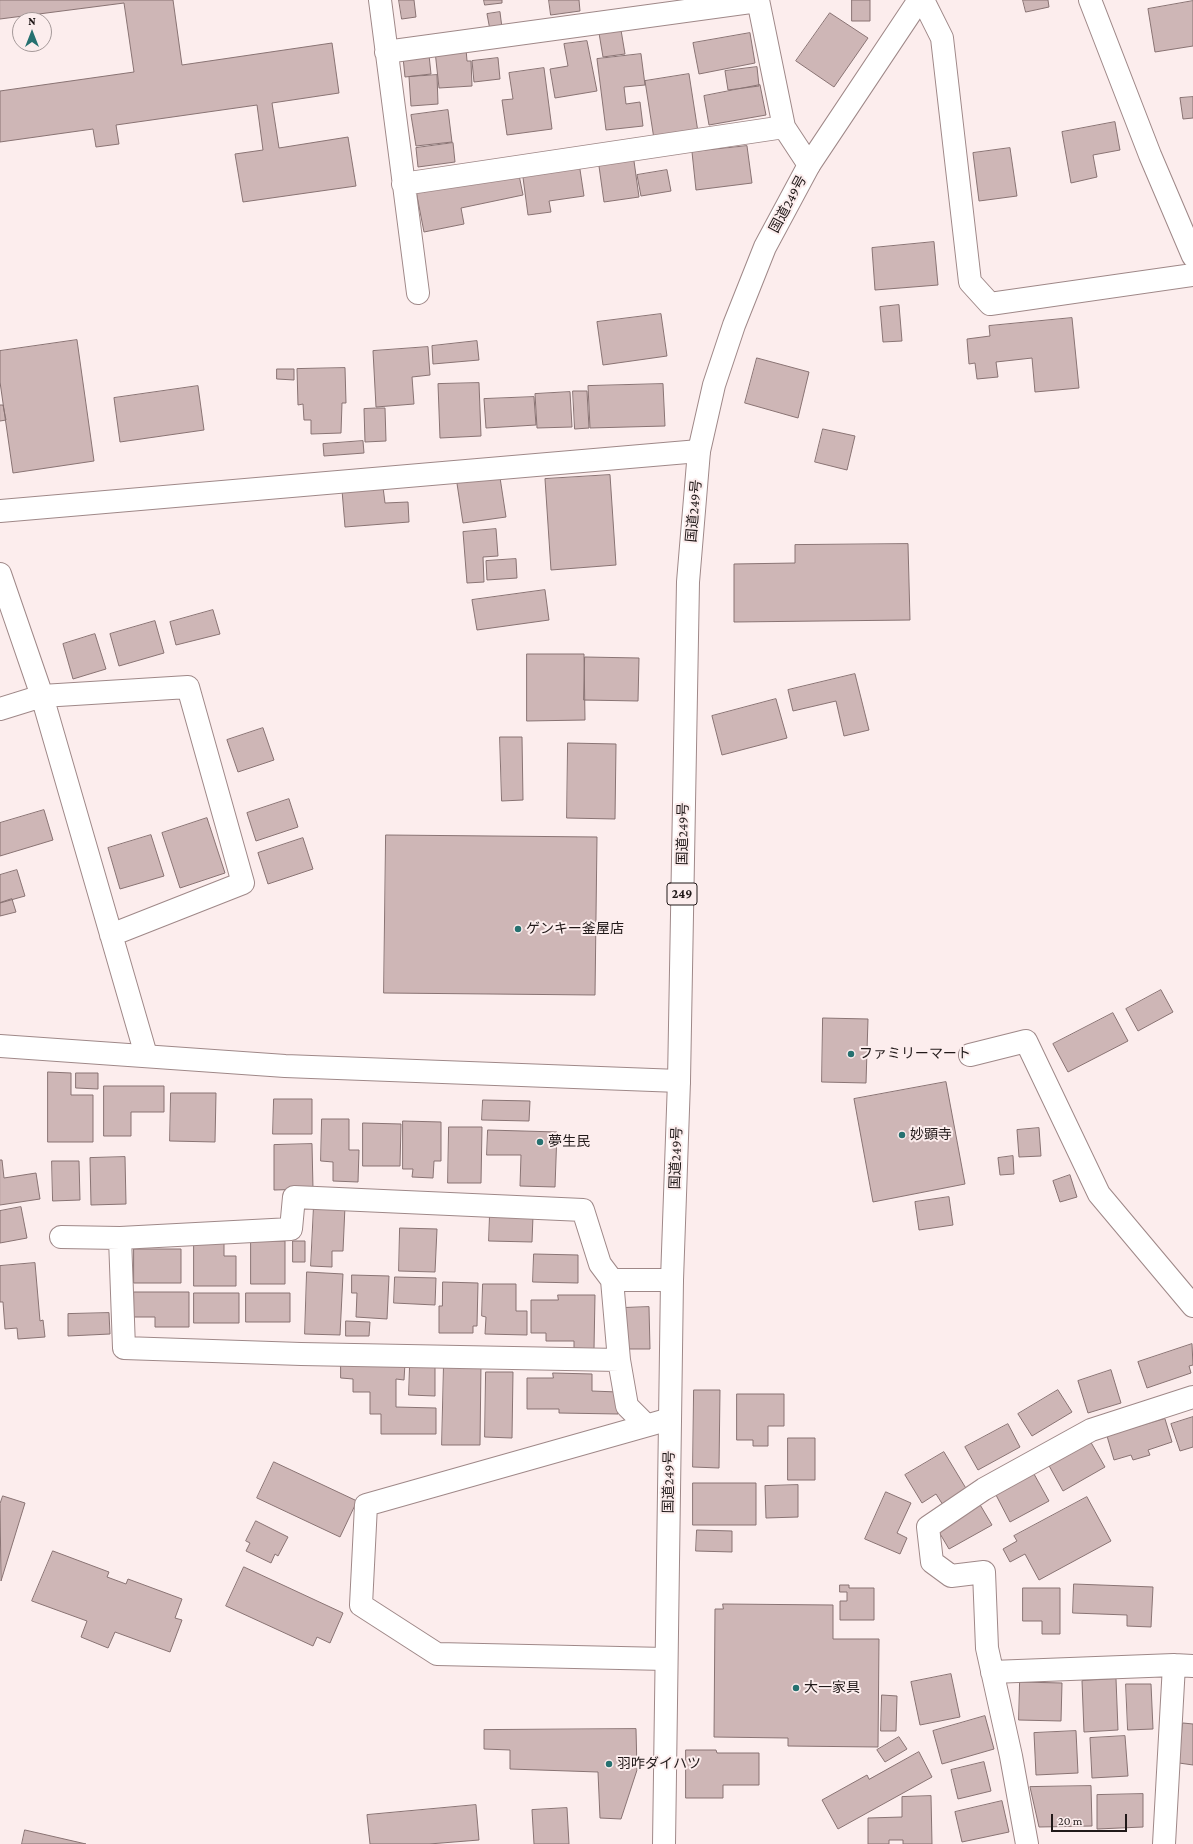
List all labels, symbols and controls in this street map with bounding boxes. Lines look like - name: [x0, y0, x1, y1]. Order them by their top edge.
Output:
- north arrow: [12, 12, 52, 52]
- text: N: [28, 15, 36, 27]
- street label: 国道249号: [766, 172, 810, 236]
- street label: 国道249号: [683, 479, 705, 543]
- street label: 国道249号: [674, 802, 692, 866]
- road number: 249: [667, 883, 697, 905]
- place label: ゲンキー釜屋店: [526, 921, 624, 937]
- marker: ゲンキー釜屋店: [513, 924, 523, 934]
- place label: ファミリーマート: [859, 1046, 971, 1062]
- marker: ファミリーマート: [846, 1049, 856, 1059]
- street label: 国道249号: [667, 1126, 685, 1190]
- place label: 妙顕寺: [910, 1127, 952, 1143]
- marker: 妙顕寺: [897, 1130, 907, 1140]
- place label: 夢生民: [548, 1134, 590, 1150]
- marker: 夢生民: [535, 1137, 545, 1147]
- street label: 国道249号: [660, 1450, 678, 1514]
- place label: 大一家具: [804, 1680, 860, 1696]
- marker: 大一家具: [791, 1683, 801, 1693]
- place label: 羽咋ダイハツ: [617, 1756, 701, 1772]
- marker: 羽咋ダイハツ: [604, 1759, 614, 1769]
- scale bar: [1053, 1806, 1129, 1832]
- text: 20 m: [1058, 1814, 1082, 1828]

